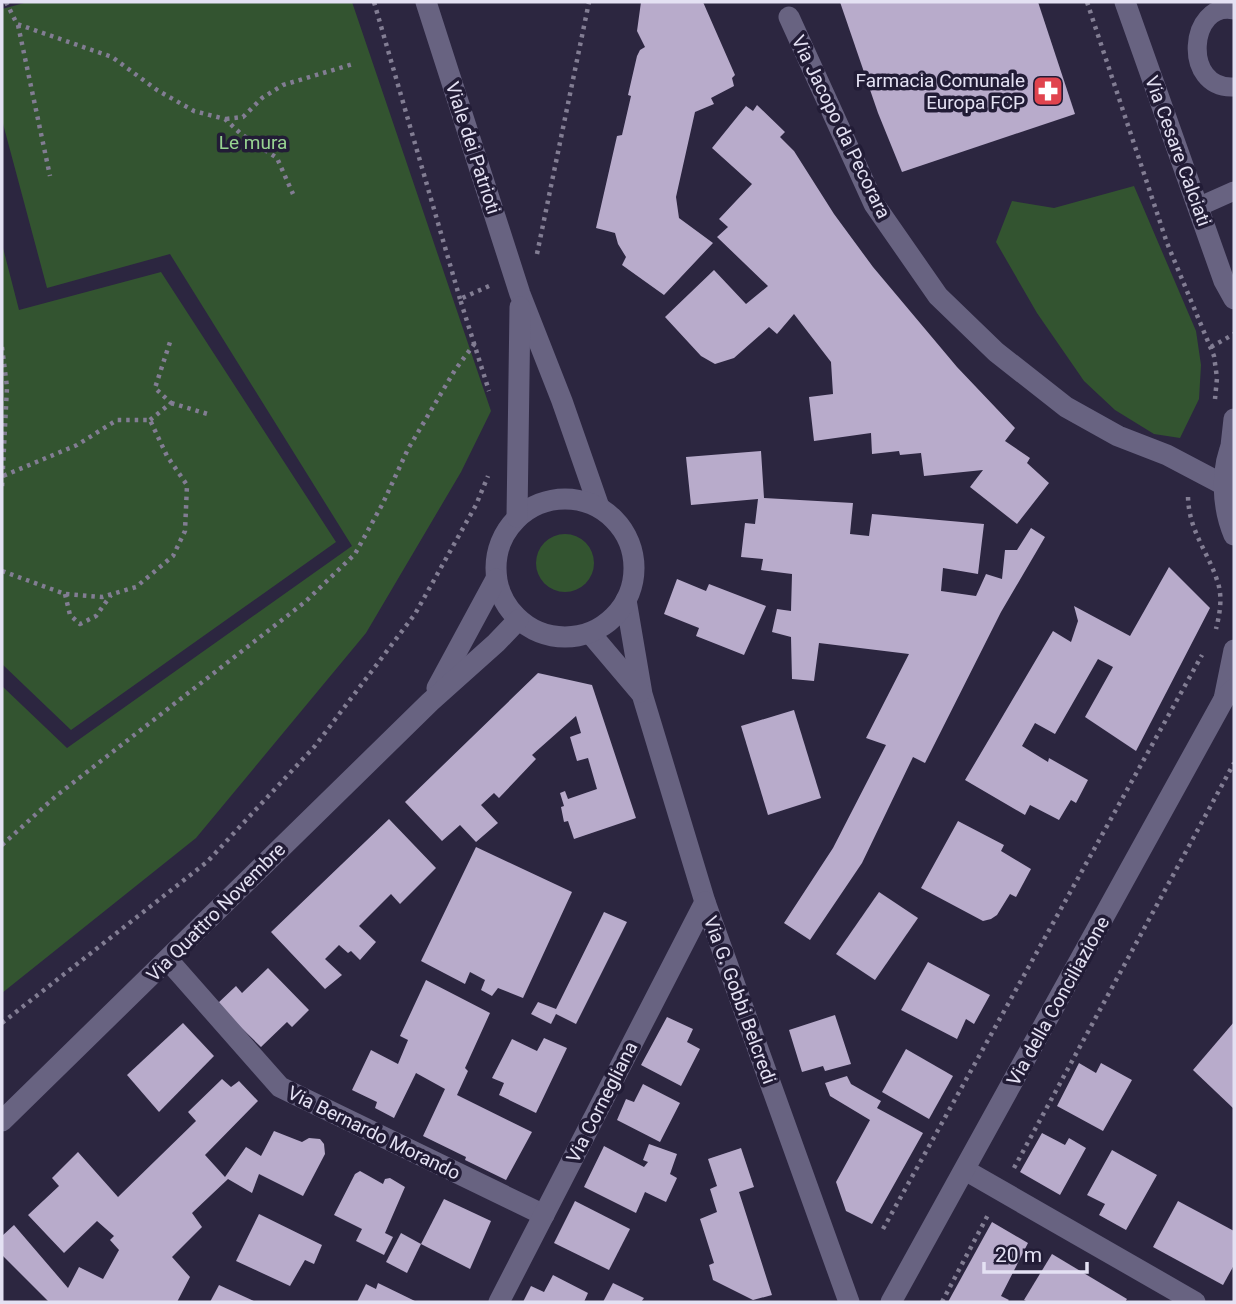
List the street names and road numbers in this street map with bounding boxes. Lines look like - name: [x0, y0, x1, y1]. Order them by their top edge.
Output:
- street label: Via Jacopo da Pecorara: [787, 32, 895, 222]
- street label: Via Cesare Calciati: [1140, 73, 1216, 229]
- street label: Viale dei Patrioti: [441, 79, 505, 217]
- street label: Via Quattro Novembre: [142, 838, 290, 986]
- street label: Via della Conciliazione: [1002, 912, 1114, 1090]
- street label: Via G. Gobbi Belcredi: [699, 913, 781, 1087]
- street label: Via Cornegliana: [562, 1038, 642, 1166]
- street label: Via Bernardo Morando: [284, 1081, 464, 1185]

